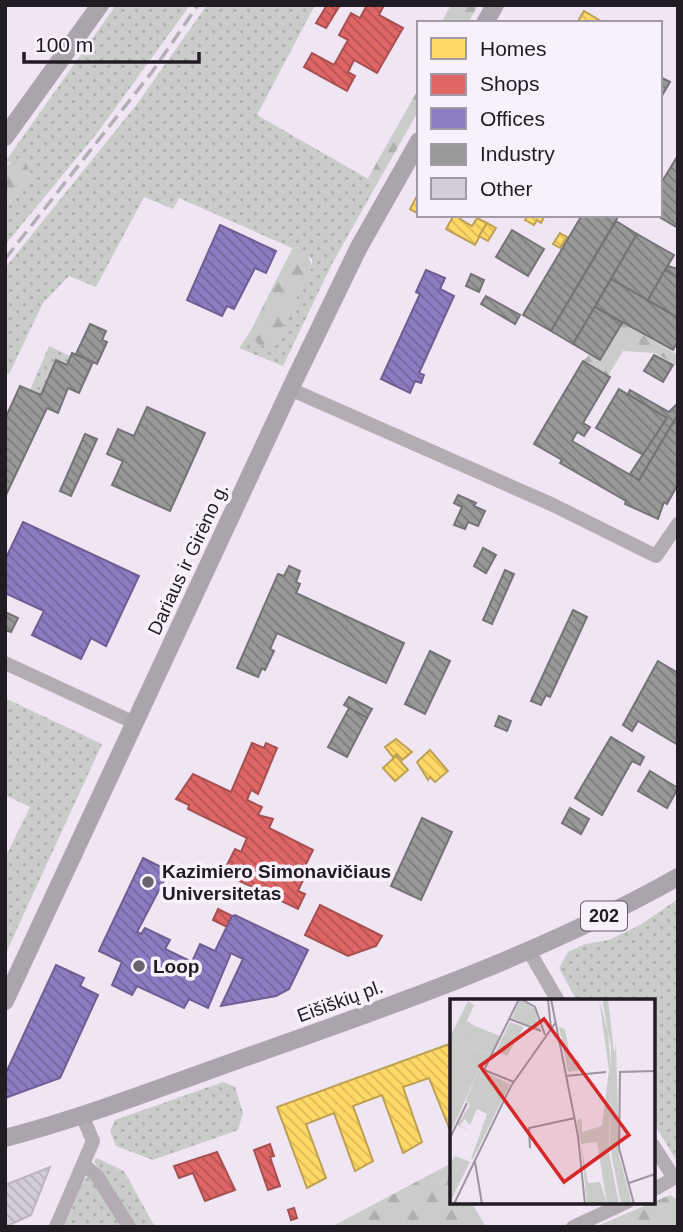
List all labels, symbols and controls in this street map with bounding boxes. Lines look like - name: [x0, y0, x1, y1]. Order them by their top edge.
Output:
- scale bar: [24, 21, 200, 65]
- legend: [417, 21, 662, 217]
- text: 100 m: [35, 33, 93, 56]
- text: Homes: [480, 37, 547, 60]
- text: Shops: [480, 72, 540, 95]
- text: Offices: [480, 107, 545, 130]
- text: Industry: [480, 142, 555, 165]
- text: Other: [480, 177, 533, 200]
- street label: Dariaus ir Girėno g.: [144, 480, 232, 638]
- place label: Kazimiero Simonavičiaus Universitetas: [162, 861, 391, 904]
- marker: Kazimiero Simonavičiaus Universitetas: [140, 874, 156, 890]
- road number: 202: [581, 902, 627, 931]
- place label: Loop: [153, 956, 199, 977]
- marker: Loop: [131, 958, 147, 974]
- street label: Eišiškių pl.: [294, 976, 386, 1026]
- inset map: [450, 999, 655, 1204]

